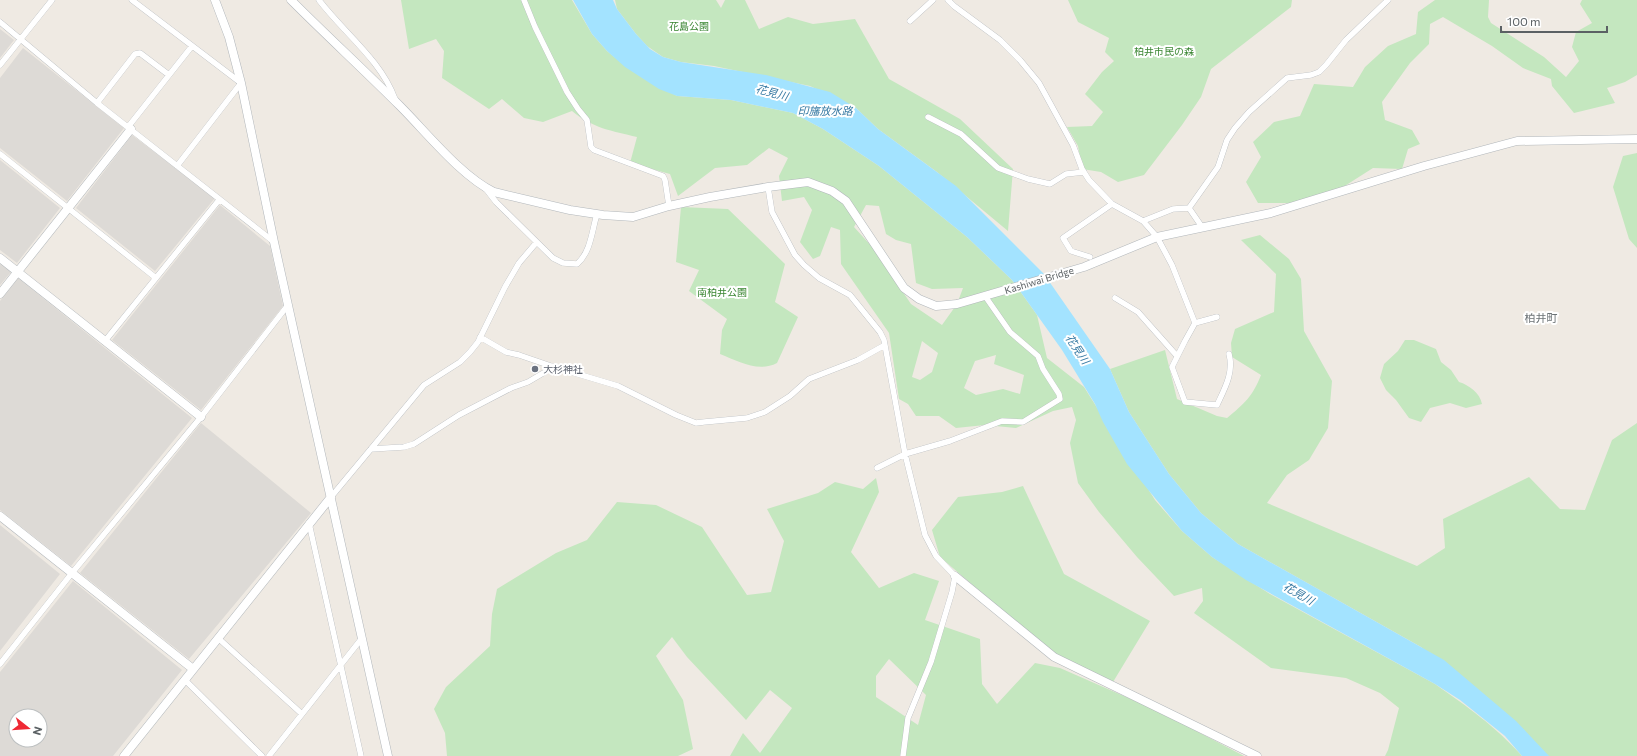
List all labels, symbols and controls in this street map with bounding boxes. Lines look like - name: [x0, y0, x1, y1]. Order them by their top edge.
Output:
- scale bar: [1501, 8, 1607, 34]
- text: 100 m: [1507, 14, 1541, 28]
- park label: 花島公園: [669, 20, 709, 32]
- park label: 柏井市民の森: [1134, 45, 1194, 57]
- water label: 花見川: [754, 81, 791, 103]
- water label: 印旛放水路: [798, 104, 853, 117]
- street label: Kashiwai Bridge: [1003, 264, 1075, 296]
- park label: 南柏井公園: [697, 286, 747, 298]
- district label: 柏井町: [1525, 311, 1558, 324]
- water label: 花見川: [1063, 332, 1093, 367]
- place label: 大杉神社: [543, 363, 583, 375]
- marker: 大杉神社: [530, 364, 540, 374]
- water label: 花見川: [1281, 579, 1317, 607]
- north arrow: [8, 708, 48, 748]
- text: N: [31, 725, 45, 737]

